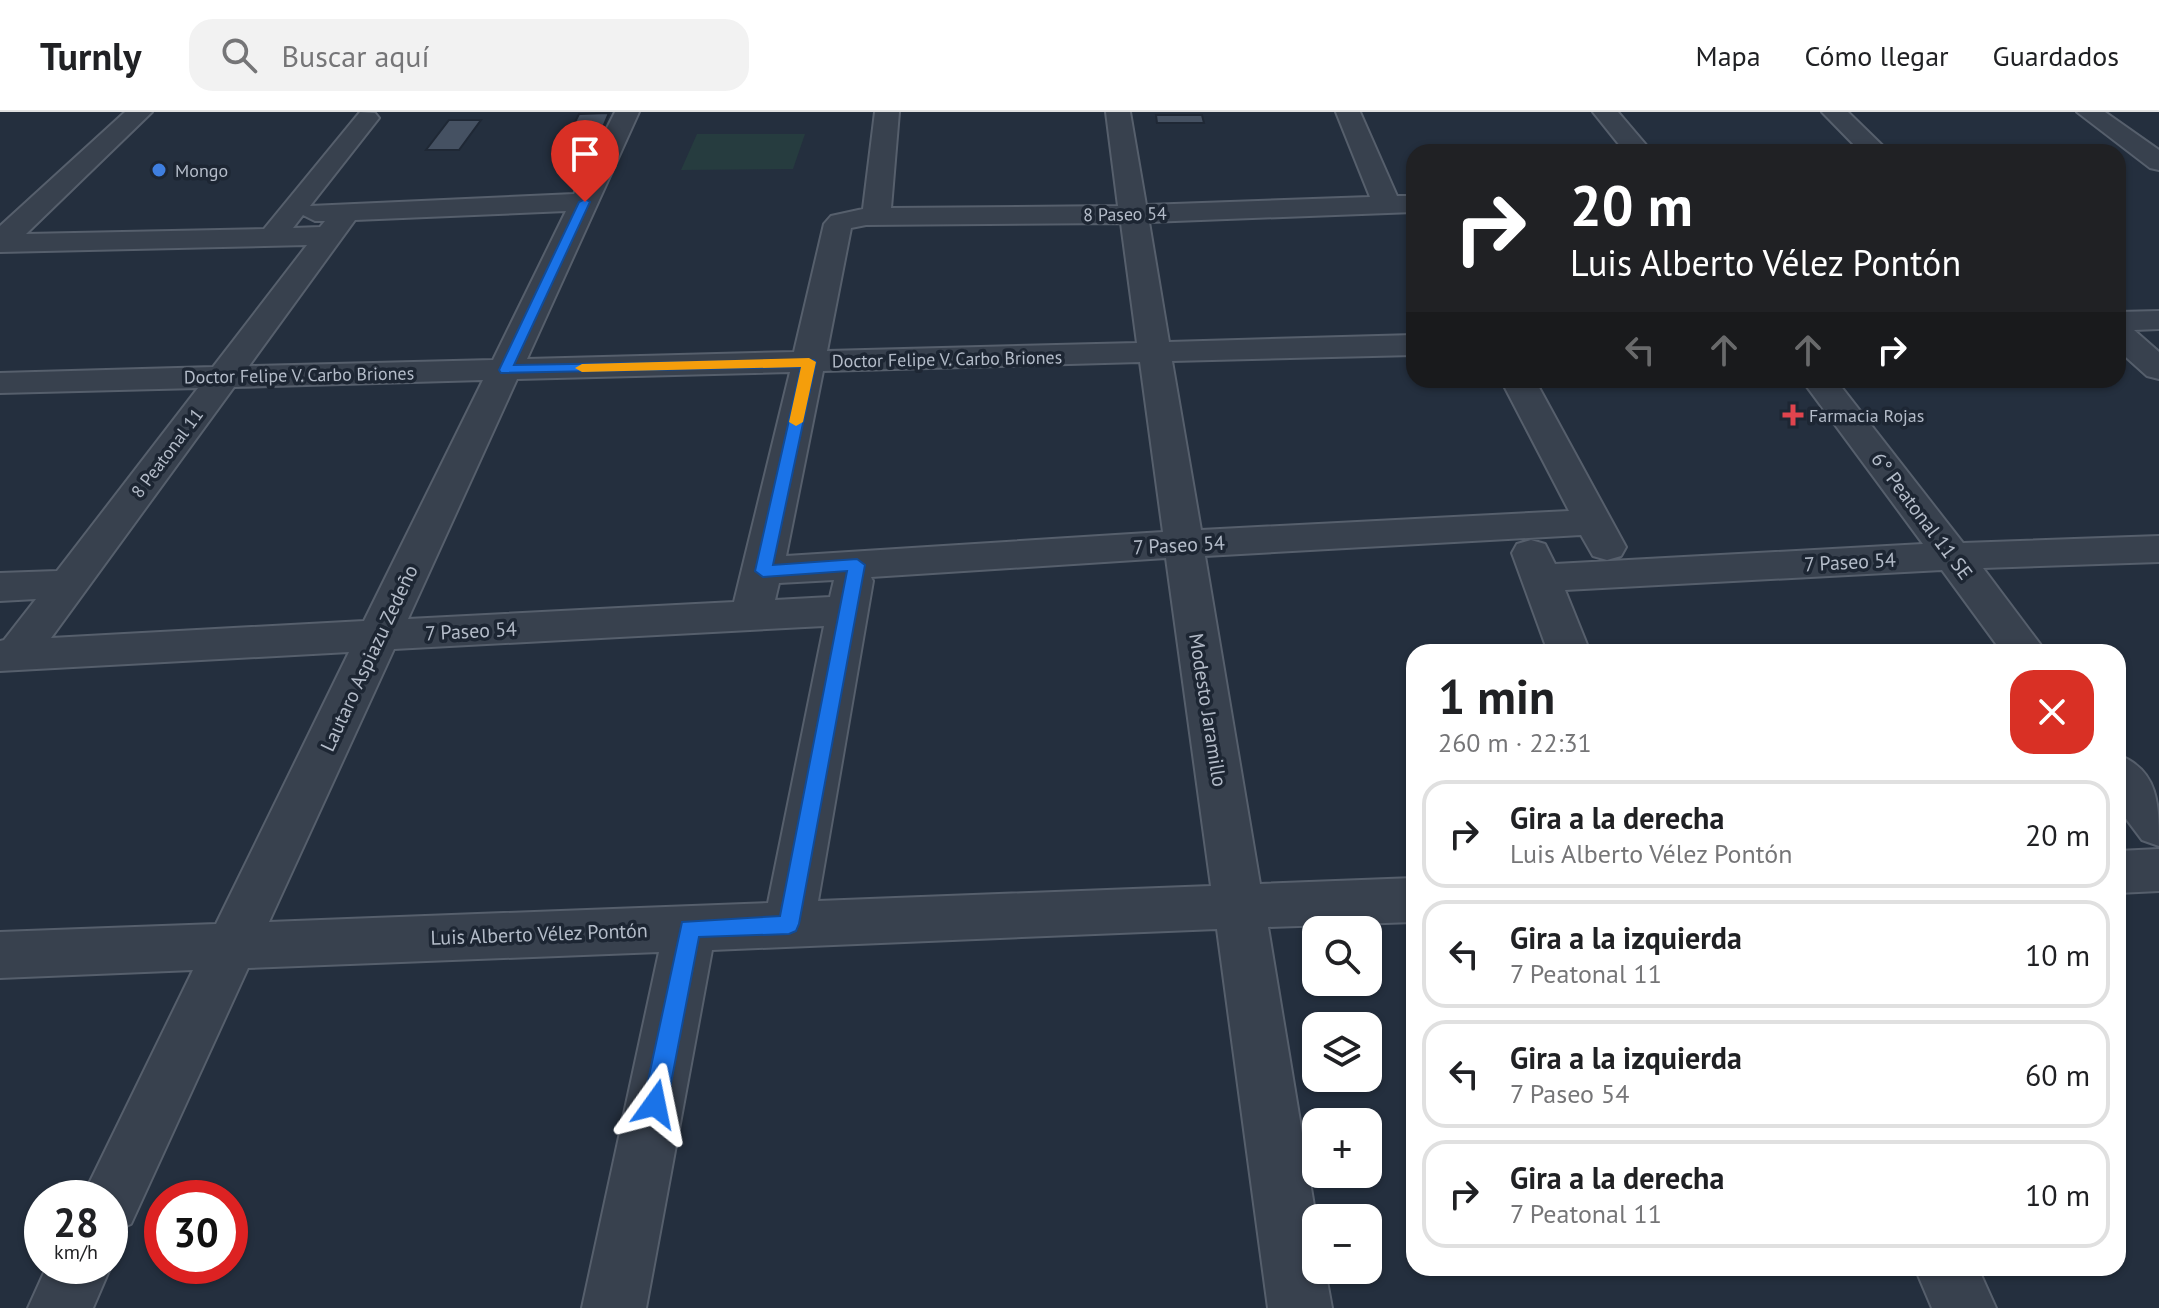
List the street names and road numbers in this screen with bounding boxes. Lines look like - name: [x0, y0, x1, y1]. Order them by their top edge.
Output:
- street label: 8 Paseo 54: [1083, 202, 1167, 226]
- street label: Doctor Felipe V. Carbo Briones: [832, 345, 1062, 373]
- street label: Doctor Felipe V. Carbo Briones: [184, 361, 414, 389]
- street label: 8 Peatonal 11: [126, 404, 208, 502]
- street label: 6° Peatonal 11 SE: [1866, 447, 1978, 585]
- street label: 7 Paseo 54: [1132, 530, 1226, 560]
- street label: 7 Paseo 54: [1803, 547, 1897, 577]
- street label: Lautaro Aspiazu Zedeño: [314, 561, 424, 755]
- street label: 7 Paseo 54: [424, 616, 518, 646]
- street label: Modesto Jaramillo: [1183, 631, 1233, 789]
- street label: Luis Alberto Vélez Pontón: [430, 917, 648, 951]

